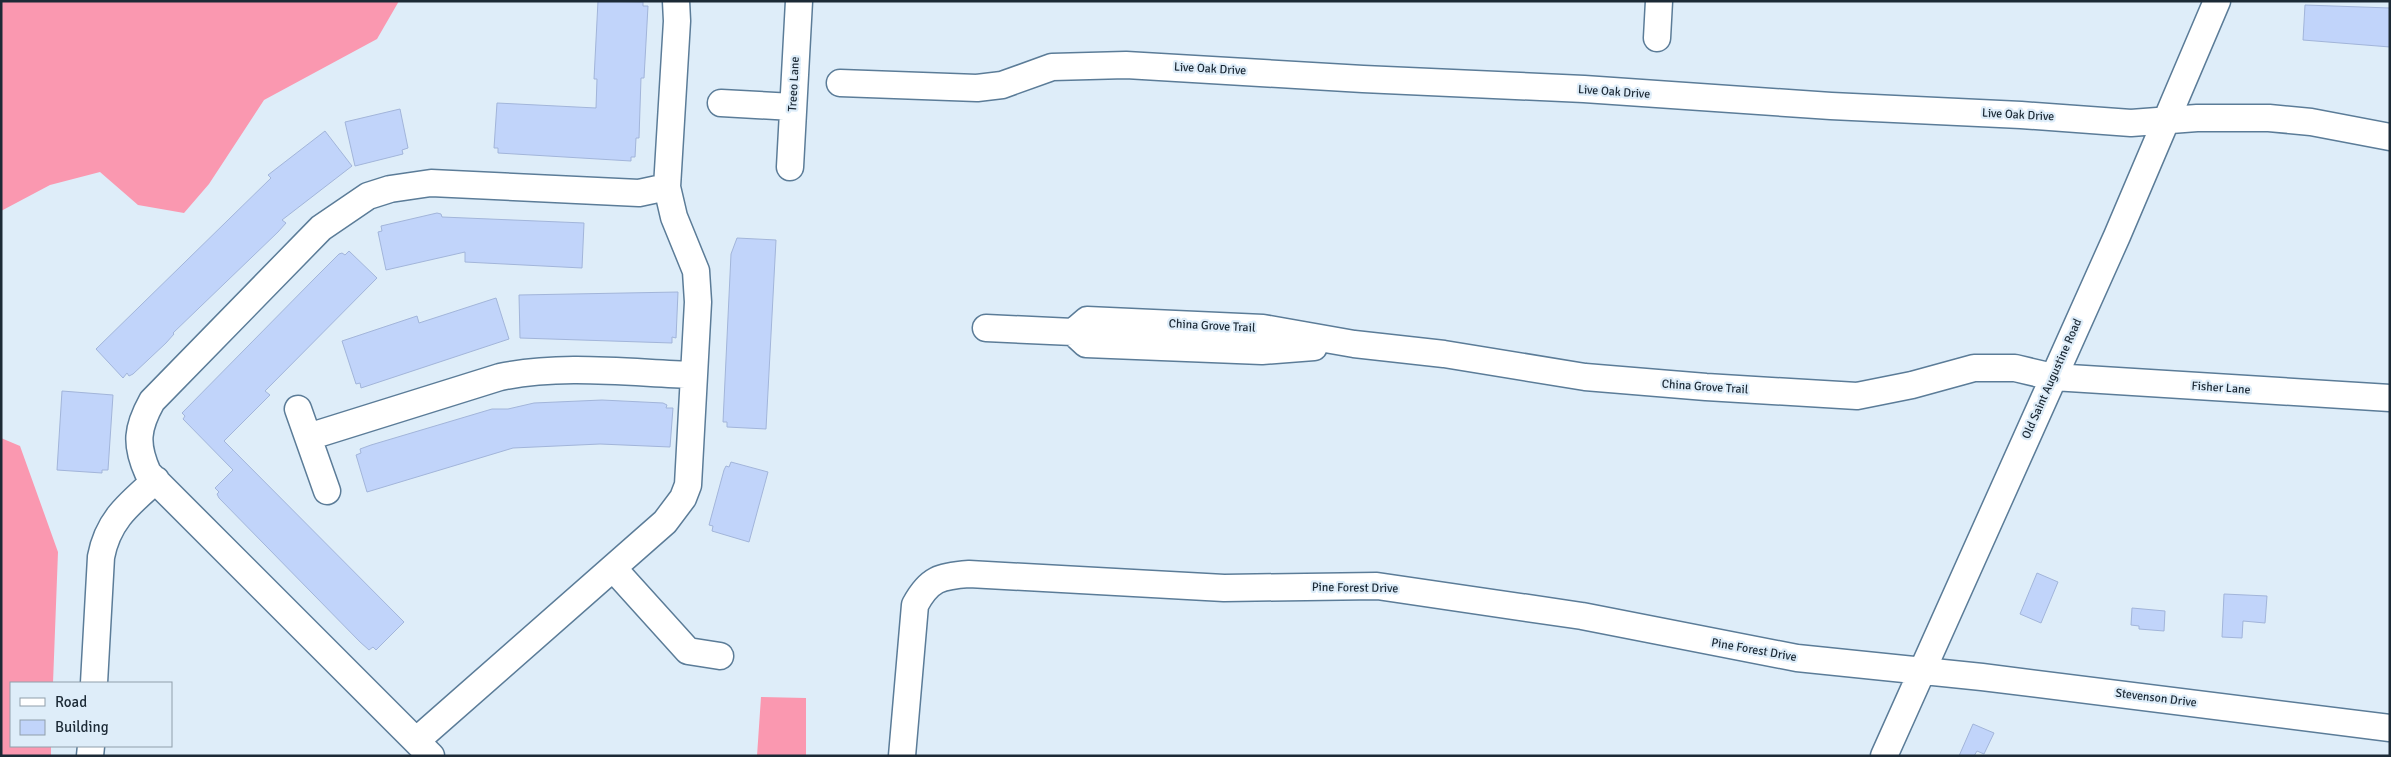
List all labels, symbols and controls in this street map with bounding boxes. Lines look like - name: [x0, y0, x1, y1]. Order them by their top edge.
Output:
- street label: Treeo Lane: [785, 56, 803, 112]
- street label: Live Oak Drive: [1173, 60, 1247, 78]
- street label: Live Oak Drive: [1577, 82, 1651, 102]
- street label: Live Oak Drive: [1981, 106, 2055, 124]
- street label: China Grove Trail: [1168, 316, 1256, 336]
- street label: Old Saint Augustine Road: [2019, 317, 2085, 441]
- street label: China Grove Trail: [1661, 376, 1749, 398]
- street label: Fisher Lane: [2191, 378, 2251, 398]
- street label: Pine Forest Drive: [1312, 580, 1398, 596]
- street label: Pine Forest Drive: [1710, 635, 1798, 665]
- legend: [10, 682, 172, 747]
- street label: Stevenson Drive: [2114, 686, 2198, 710]
- text: Road: [55, 693, 87, 711]
- text: Building: [55, 718, 109, 736]

